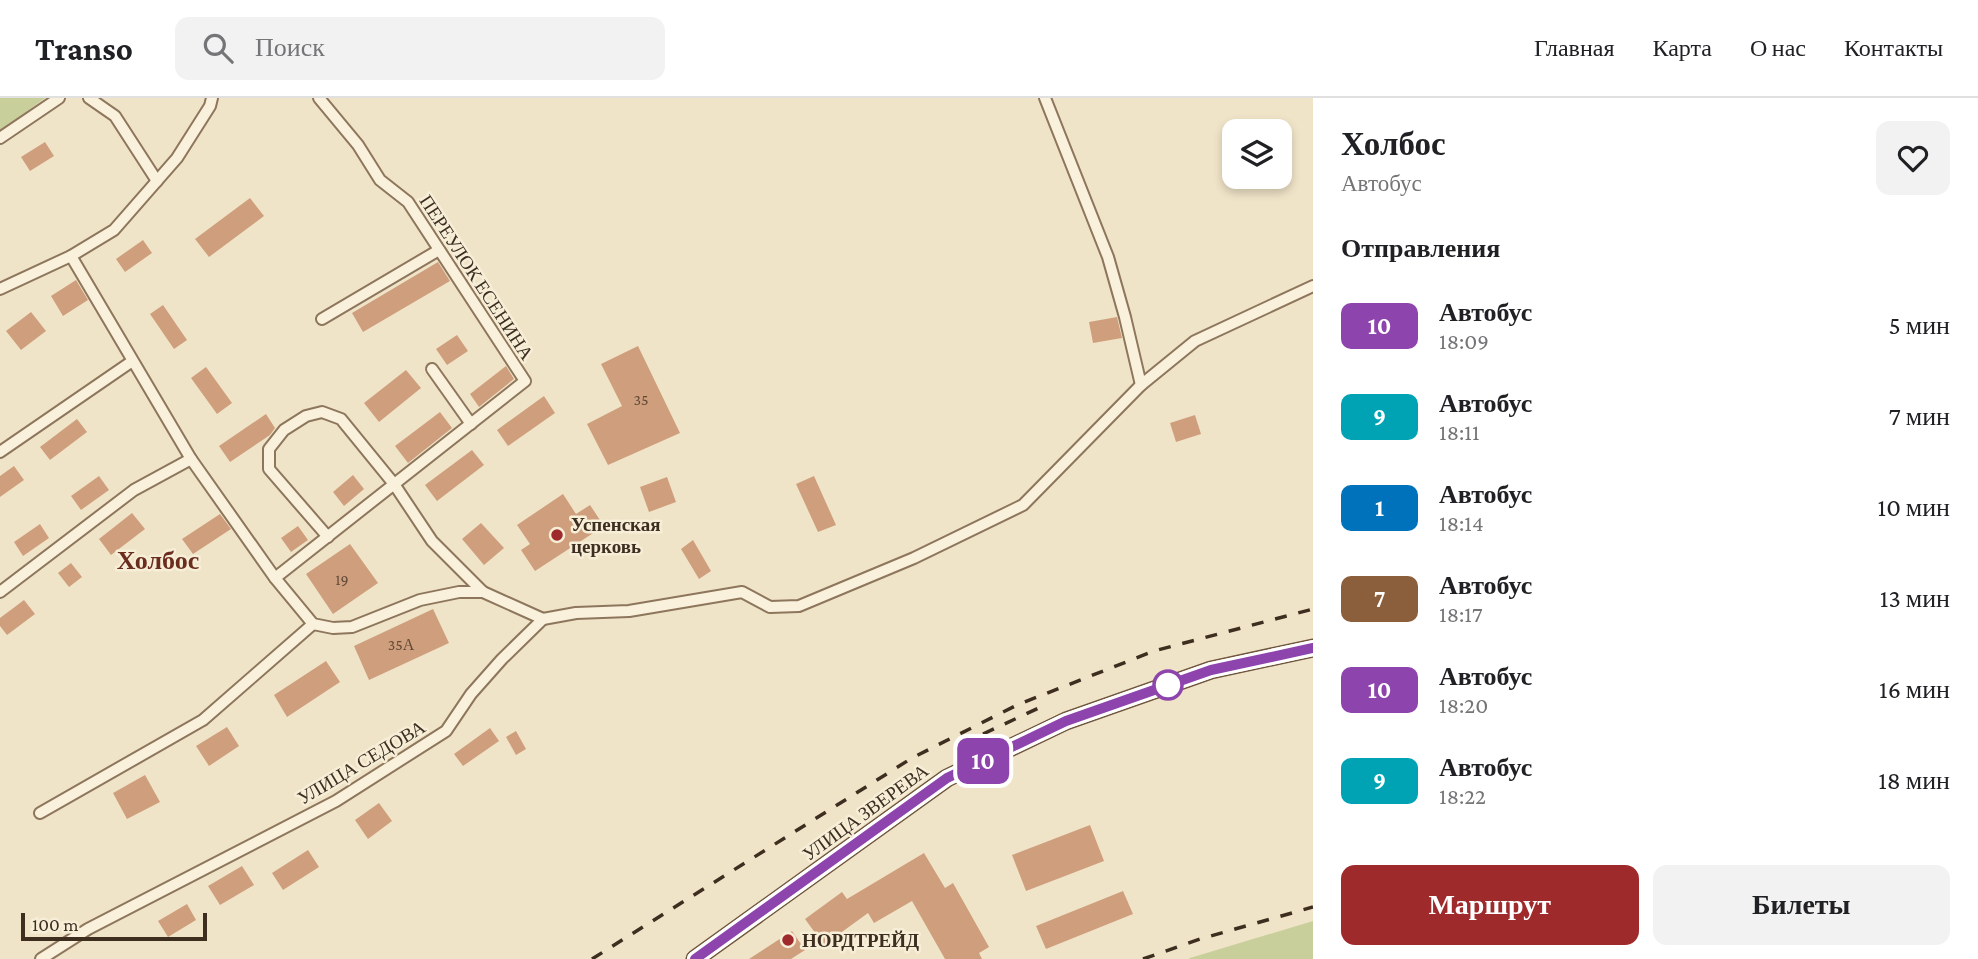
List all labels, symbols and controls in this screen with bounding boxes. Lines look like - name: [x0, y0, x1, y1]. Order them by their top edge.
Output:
- search box: [175, 17, 665, 80]
- icon: search: [199, 29, 237, 67]
- text: Transo: [35, 30, 133, 67]
- text: Поиск: [255, 33, 325, 62]
- text: Главная: [1534, 34, 1615, 61]
- text: Карта: [1653, 34, 1712, 61]
- text: О нас: [1750, 34, 1806, 61]
- text: Контакты: [1844, 34, 1943, 61]
- map controls: [1222, 119, 1292, 189]
- button: layers: [1222, 119, 1292, 189]
- button: heart: [1876, 121, 1950, 195]
- text: Холбос: [1341, 125, 1446, 162]
- text: Автобус: [1341, 170, 1422, 196]
- street label: ПЕРЕУЛОК ЕСЕНИНА: [415, 191, 538, 364]
- text: Отправления: [1341, 234, 1500, 263]
- text: Автобус: [1439, 298, 1532, 327]
- text: 5 мин: [1889, 311, 1950, 340]
- text: 10: [1368, 312, 1391, 339]
- text: 18:09: [1439, 328, 1489, 354]
- text: Автобус: [1439, 389, 1532, 418]
- house number: 35: [633, 391, 649, 408]
- text: 7 мин: [1889, 402, 1950, 431]
- text: 9: [1373, 403, 1386, 430]
- text: 18:11: [1439, 419, 1480, 445]
- text: Автобус: [1439, 480, 1532, 509]
- text: 10 мин: [1878, 493, 1950, 522]
- text: 1: [1375, 494, 1384, 521]
- text: 18:14: [1439, 510, 1484, 536]
- place label: Успенская церковь: [571, 514, 661, 557]
- marker: Успенская церковь: [549, 527, 565, 543]
- district label: Холбос: [117, 546, 199, 575]
- house number: 19: [335, 571, 349, 588]
- text: Автобус: [1439, 571, 1532, 600]
- text: 13 мин: [1880, 584, 1950, 613]
- text: 7: [1374, 585, 1385, 612]
- text: 18:17: [1439, 601, 1483, 627]
- house number: 35А: [388, 636, 415, 653]
- text: Автобус: [1439, 662, 1532, 691]
- unlabelled marker: [1153, 670, 1183, 700]
- text: 16 мин: [1879, 675, 1950, 704]
- text: 10: [1368, 676, 1391, 703]
- text: 18:20: [1439, 692, 1488, 718]
- street label: УЛИЦА СЕДОВА: [294, 716, 429, 809]
- line badge: 10: [951, 738, 1014, 784]
- text: 10: [971, 747, 995, 774]
- text: Автобус: [1439, 753, 1532, 782]
- street label: УЛИЦА ЗВЕРЕВА: [798, 760, 932, 865]
- text: 18 мин: [1878, 766, 1950, 795]
- text: 9: [1373, 767, 1386, 794]
- text: 18:22: [1439, 783, 1486, 809]
- button: Маршрут: [1341, 865, 1639, 945]
- button: Билеты: [1653, 865, 1950, 945]
- scale bar: [21, 910, 206, 942]
- text: 100 m: [32, 914, 79, 935]
- place label: НОРДТРЕЙД: [802, 930, 919, 951]
- marker: НОРДТРЕЙД: [780, 932, 796, 948]

